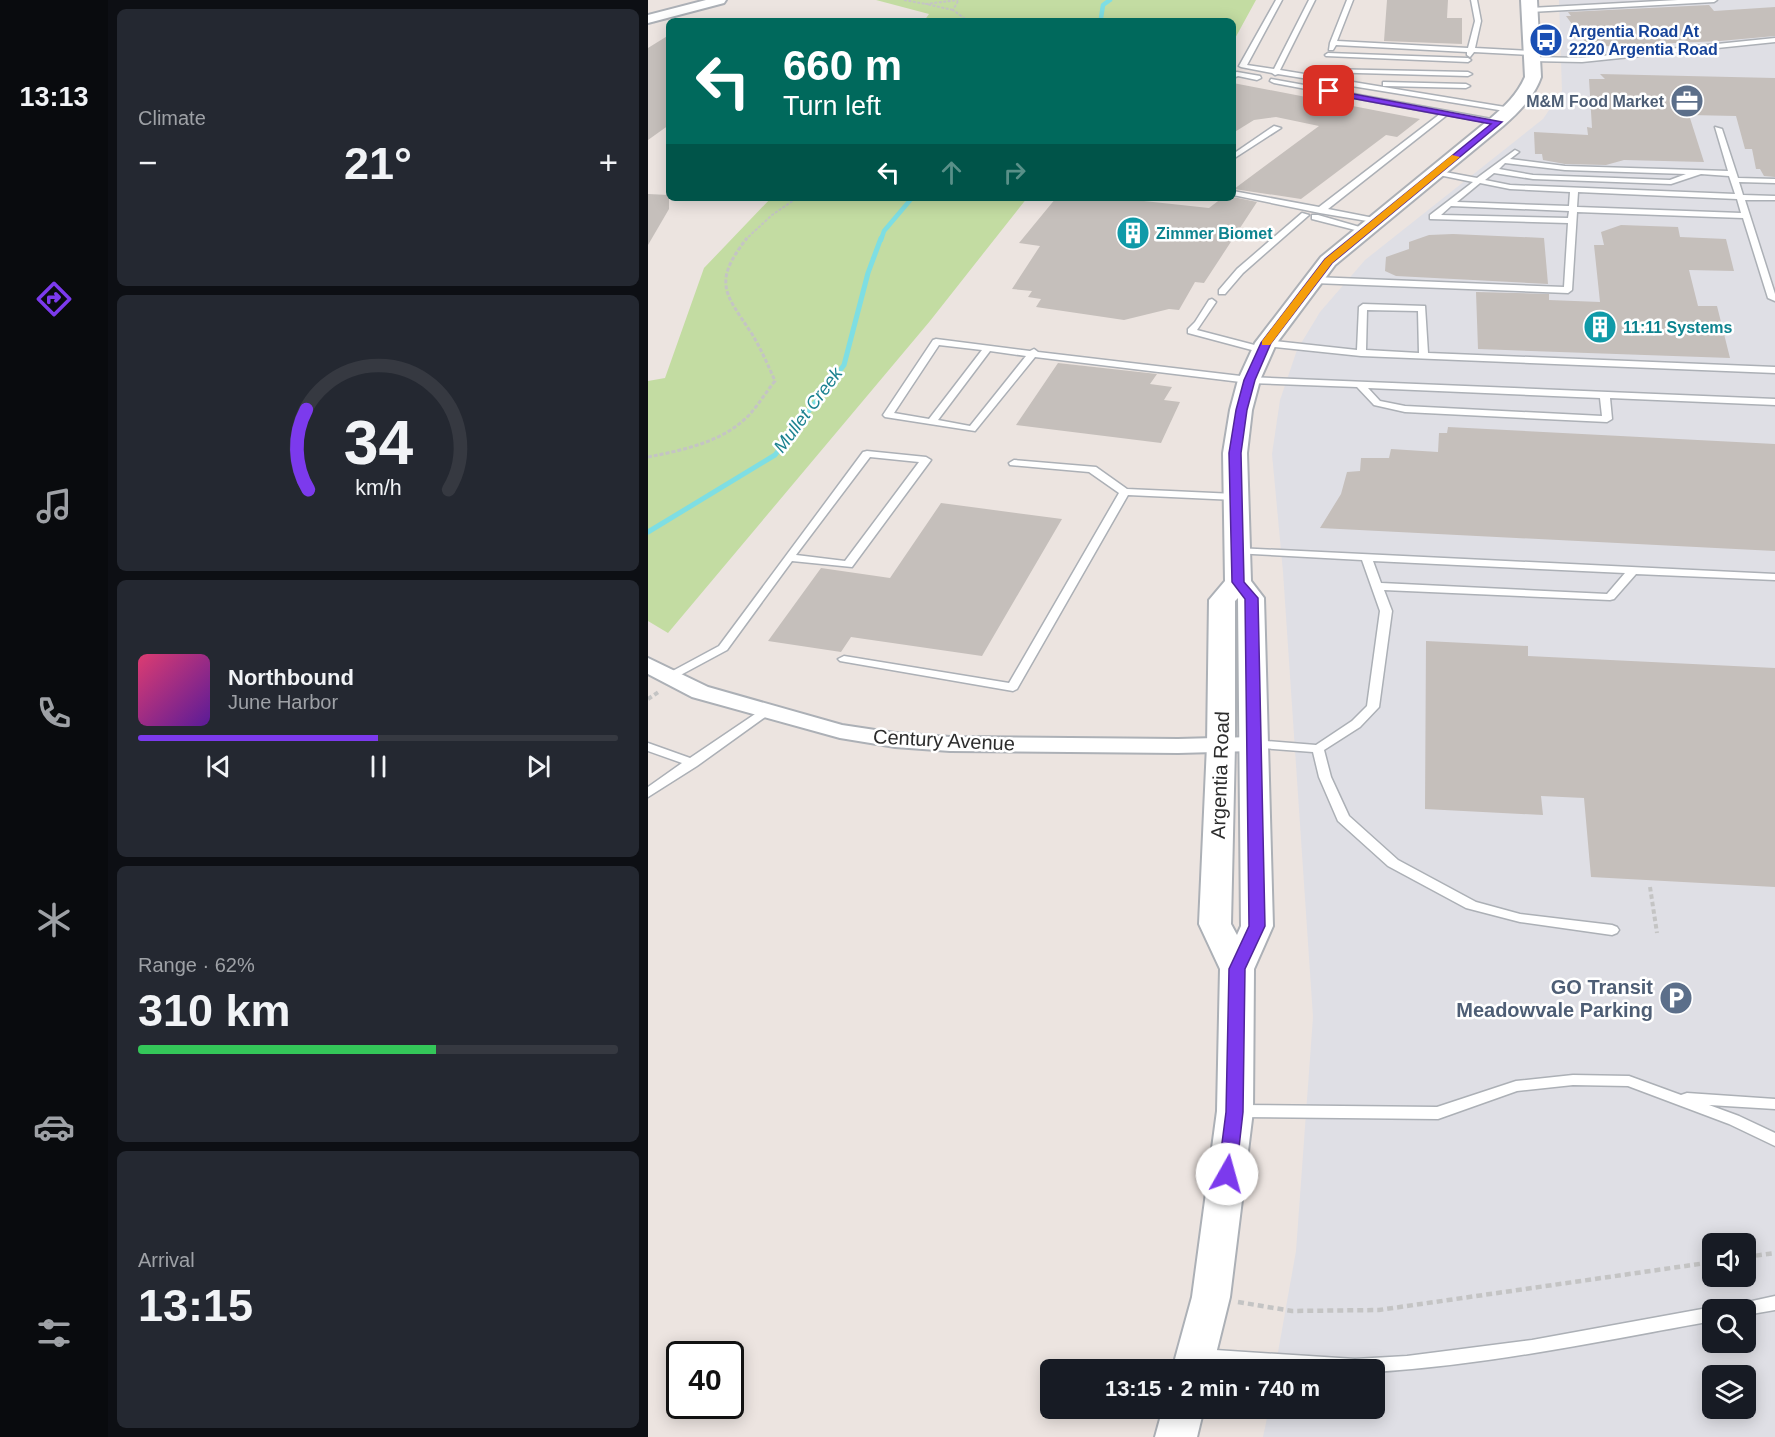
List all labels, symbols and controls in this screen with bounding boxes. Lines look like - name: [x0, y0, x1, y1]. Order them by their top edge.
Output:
- bus stop icon: Argentia Road At 2220 Argentia Road: [1528, 22, 1564, 58]
- place label: Argentia Road At 2220 Argentia Road: [1569, 23, 1718, 58]
- icon: left: [684, 42, 762, 120]
- text: 660 m: [783, 42, 902, 89]
- pin: [1303, 65, 1354, 116]
- icon: arrive: [1312, 74, 1345, 107]
- text: 13:13: [19, 82, 89, 112]
- office icon: M&M Food Market: [1669, 83, 1705, 119]
- text: Turn left: [783, 91, 881, 121]
- place label: M&M Food Market: [1526, 93, 1665, 110]
- text: Climate: [138, 107, 206, 129]
- text: 21°: [344, 138, 412, 189]
- text: −: [138, 144, 157, 181]
- text: +: [599, 144, 618, 181]
- icon: left: [872, 156, 905, 189]
- icon: ahead: [935, 156, 968, 189]
- icon: right: [998, 156, 1031, 189]
- building icon: Zimmer Biomet: [1115, 215, 1151, 251]
- place label: Zimmer Biomet: [1156, 225, 1273, 242]
- icon: directions: [33, 278, 75, 320]
- building icon: 11:11 Systems: [1582, 309, 1618, 345]
- place label: 11:11 Systems: [1623, 319, 1733, 336]
- water label: Mullet Creek: [770, 363, 847, 456]
- text: 34: [343, 408, 413, 477]
- text: km/h: [355, 476, 401, 500]
- icon: music: [33, 485, 75, 527]
- text: Northbound: [228, 665, 354, 690]
- text: June Harbor: [228, 691, 338, 713]
- icon: phone: [33, 692, 75, 734]
- street label: Argentia Road: [1207, 711, 1233, 839]
- street label: Century Avenue: [873, 725, 1015, 755]
- icon: previous: [202, 750, 235, 783]
- icon: pause: [362, 750, 395, 783]
- icon: next: [522, 750, 555, 783]
- icon: climate: [33, 899, 75, 941]
- text: Range · 62%: [138, 954, 255, 976]
- place label: GO Transit Meadowvale Parking: [1456, 976, 1653, 1021]
- parking icon: GO Transit Meadowvale Parking: [1658, 980, 1694, 1016]
- text: 310 km: [138, 985, 291, 1036]
- icon: car: [33, 1106, 75, 1148]
- position arrow: [1195, 1142, 1259, 1206]
- map controls: [1702, 1233, 1756, 1419]
- button: sound: [1702, 1233, 1756, 1287]
- text: Arrival: [138, 1249, 195, 1271]
- text: 13:15: [138, 1280, 253, 1331]
- button: search: [1702, 1299, 1756, 1353]
- icon: filters: [33, 1312, 75, 1354]
- speed limit sign: 40: [666, 1341, 744, 1419]
- button: layers: [1702, 1365, 1756, 1419]
- text: 13:15 · 2 min · 740 m: [1105, 1376, 1320, 1401]

